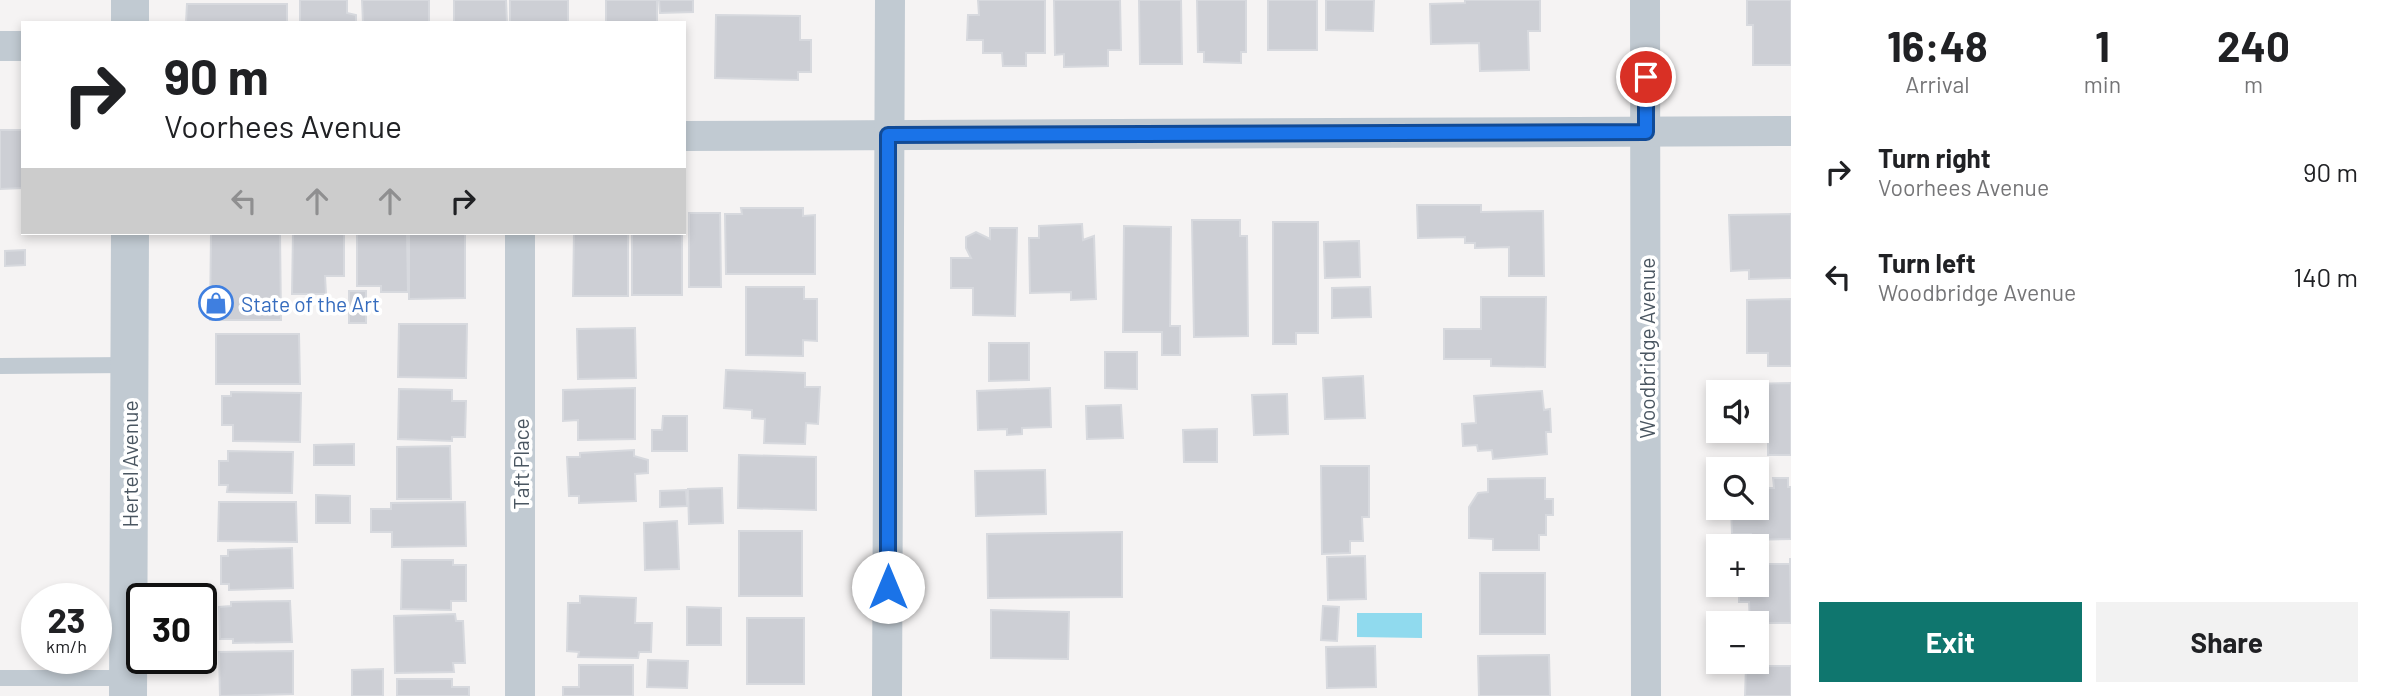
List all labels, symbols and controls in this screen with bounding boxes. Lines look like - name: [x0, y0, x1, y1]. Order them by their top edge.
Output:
- text: 16:48: [1887, 20, 1988, 70]
- text: 1: [2095, 20, 2110, 70]
- text: 240: [2217, 20, 2290, 70]
- text: 90 m: [164, 46, 269, 105]
- pin: [1616, 47, 1676, 107]
- icon: right: [49, 49, 140, 140]
- icon: arrive: [1627, 58, 1665, 96]
- text: Arrival: [1905, 70, 1970, 98]
- text: min: [2084, 70, 2121, 98]
- text: m: [2244, 70, 2263, 98]
- text: Voorhees Avenue: [164, 106, 402, 144]
- text: Turn right: [1878, 142, 1991, 173]
- icon: right: [1819, 153, 1857, 191]
- text: 90 m: [2303, 156, 2358, 187]
- text: Voorhees Avenue: [1878, 173, 2049, 201]
- icon: left: [225, 182, 263, 220]
- icon: ahead: [298, 182, 336, 220]
- icon: ahead: [371, 182, 409, 220]
- icon: right: [444, 182, 482, 220]
- text: Turn left: [1878, 247, 1976, 278]
- street label: Woodbridge Avenue: [1634, 257, 1659, 439]
- icon: left: [1819, 258, 1857, 296]
- text: 140 m: [2293, 261, 2358, 292]
- text: Woodbridge Avenue: [1878, 278, 2076, 306]
- shop icon: State of the Art: [197, 284, 235, 322]
- place label: State of the Art: [241, 291, 380, 316]
- map controls: [1706, 380, 1769, 674]
- button: sound: [1706, 380, 1769, 443]
- street label: Hertel Avenue: [117, 400, 142, 528]
- street label: Taft Place: [508, 418, 533, 510]
- button: search: [1706, 457, 1769, 520]
- button: +: [1706, 534, 1769, 597]
- position arrow: [851, 550, 925, 624]
- speed limit sign: 30: [126, 583, 217, 674]
- text: 23: [47, 598, 86, 640]
- button: Exit: [1819, 602, 2082, 682]
- button: Share: [2096, 602, 2358, 682]
- button: −: [1706, 611, 1769, 674]
- text: km/h: [46, 635, 87, 657]

